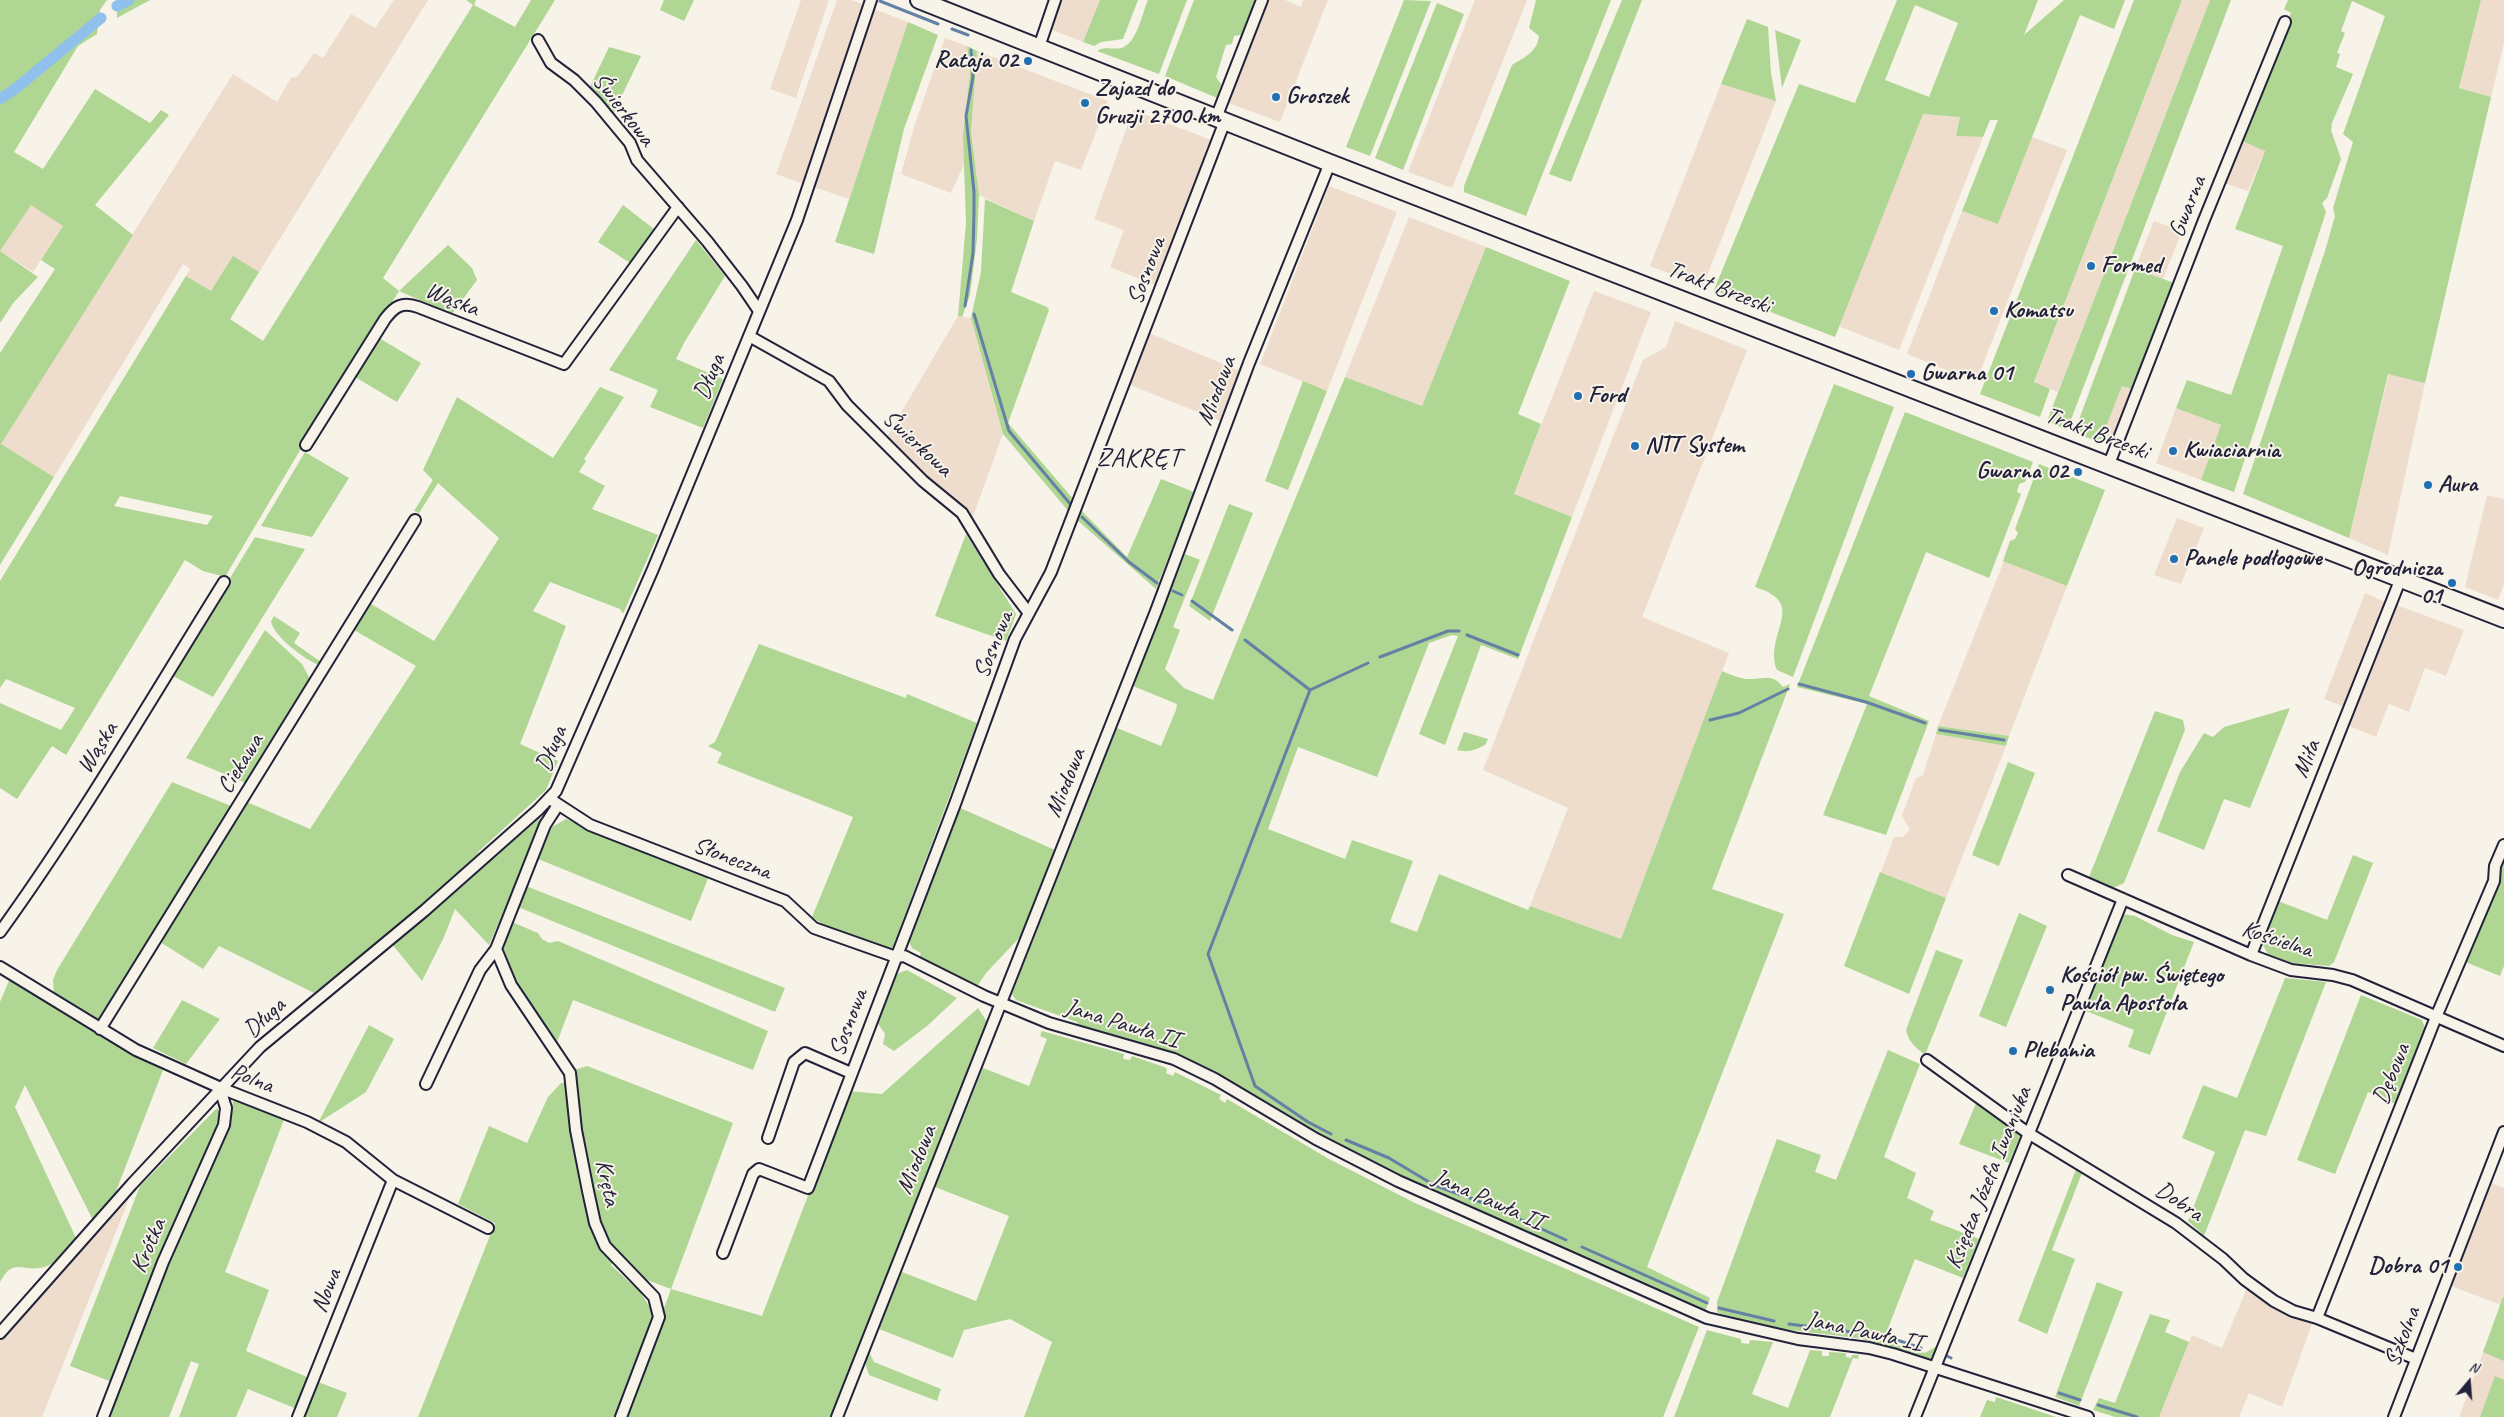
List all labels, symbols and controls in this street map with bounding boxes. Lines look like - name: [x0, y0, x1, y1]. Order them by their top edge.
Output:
- place label: Rataja 02: [934, 47, 1018, 75]
- marker: Rataja 02: [1022, 55, 1034, 67]
- street label: Świerkowa: [585, 67, 661, 153]
- place label: Zajazd do Gruzji 2700 km: [1095, 75, 1220, 131]
- place label: Groszek: [1286, 83, 1348, 111]
- marker: Groszek: [1270, 91, 1282, 103]
- marker: Zajazd do Gruzji 2700 km: [1079, 97, 1091, 109]
- street label: Gwarna: [2163, 172, 2213, 242]
- street label: Sosnowa: [1121, 233, 1173, 309]
- place label: Formed: [2101, 252, 2161, 280]
- street label: Trakt Brzeski: [1663, 255, 1775, 321]
- marker: Formed: [2085, 260, 2097, 272]
- street label: Wąska: [421, 276, 483, 324]
- place label: Komatsu: [2004, 297, 2072, 325]
- marker: Komatsu: [1988, 305, 2000, 317]
- street label: Długa: [688, 350, 732, 404]
- street label: Miodowa: [1191, 353, 1243, 429]
- place label: Gwarna 01: [1921, 360, 2013, 388]
- marker: Gwarna 01: [1905, 368, 1917, 380]
- place label: Ford: [1588, 382, 1626, 410]
- marker: Ford: [1572, 390, 1584, 402]
- street label: Trakt Brzeski: [2041, 401, 2153, 467]
- street label: Świerkowa: [876, 404, 958, 484]
- place label: NTT System: [1645, 432, 1744, 460]
- place label: Kwiaciarnia: [2183, 437, 2280, 465]
- marker: NTT System: [1629, 440, 1641, 452]
- district label: ZAKRĘT: [1096, 443, 1182, 475]
- marker: Kwiaciarnia: [2167, 445, 2179, 457]
- place label: Gwarna 02: [1976, 458, 2068, 486]
- marker: Gwarna 02: [2072, 466, 2084, 478]
- place label: Aura: [2438, 471, 2477, 499]
- marker: Aura: [2422, 479, 2434, 491]
- place label: Panele podłogowe: [2184, 545, 2321, 573]
- marker: Panele podłogowe: [2168, 553, 2180, 565]
- place label: Ogrodnicza 01: [2352, 555, 2442, 611]
- marker: Ogrodnicza 01: [2446, 577, 2458, 589]
- street label: Sosnowa: [968, 607, 1020, 683]
- street label: Wąska: [71, 717, 125, 779]
- street label: Długa: [530, 722, 574, 776]
- street label: Ciekawa: [212, 729, 270, 799]
- street label: Miła: [2287, 736, 2327, 782]
- street label: Miodowa: [1039, 745, 1093, 821]
- street label: Słoneczna: [689, 831, 775, 887]
- street label: Kościelna: [2238, 915, 2316, 965]
- place label: Kościół pw. Świętego Pawła Apostoła: [2060, 962, 2223, 1018]
- marker: Kościół pw. Świętego Pawła Apostoła: [2044, 984, 2056, 996]
- street label: Sosnowa: [823, 985, 875, 1061]
- street label: Długa: [238, 992, 292, 1044]
- street label: Jana Pawła II: [1061, 993, 1183, 1055]
- place label: Plebania: [2023, 1037, 2094, 1065]
- street label: Dębowa: [2367, 1040, 2417, 1108]
- marker: Plebania: [2007, 1045, 2019, 1057]
- street label: Polna: [227, 1058, 277, 1100]
- street label: Księdza Józefa Iwaniuka: [1939, 1083, 2039, 1273]
- street label: Miodowa: [890, 1122, 944, 1198]
- street label: Kręta: [588, 1157, 626, 1209]
- street label: Jana Pawła II: [1428, 1163, 1548, 1237]
- street label: Dobra: [2150, 1176, 2208, 1228]
- street label: Krótka: [125, 1214, 173, 1278]
- place label: Dobra 01: [2368, 1253, 2448, 1281]
- marker: Dobra 01: [2452, 1261, 2464, 1273]
- street label: Nowa: [305, 1265, 349, 1317]
- street label: Szkolna: [2379, 1303, 2427, 1371]
- street label: Jana Pawła II: [1803, 1306, 1925, 1358]
- north arrow: [2444, 1357, 2494, 1407]
- text: N: [2467, 1358, 2481, 1377]

